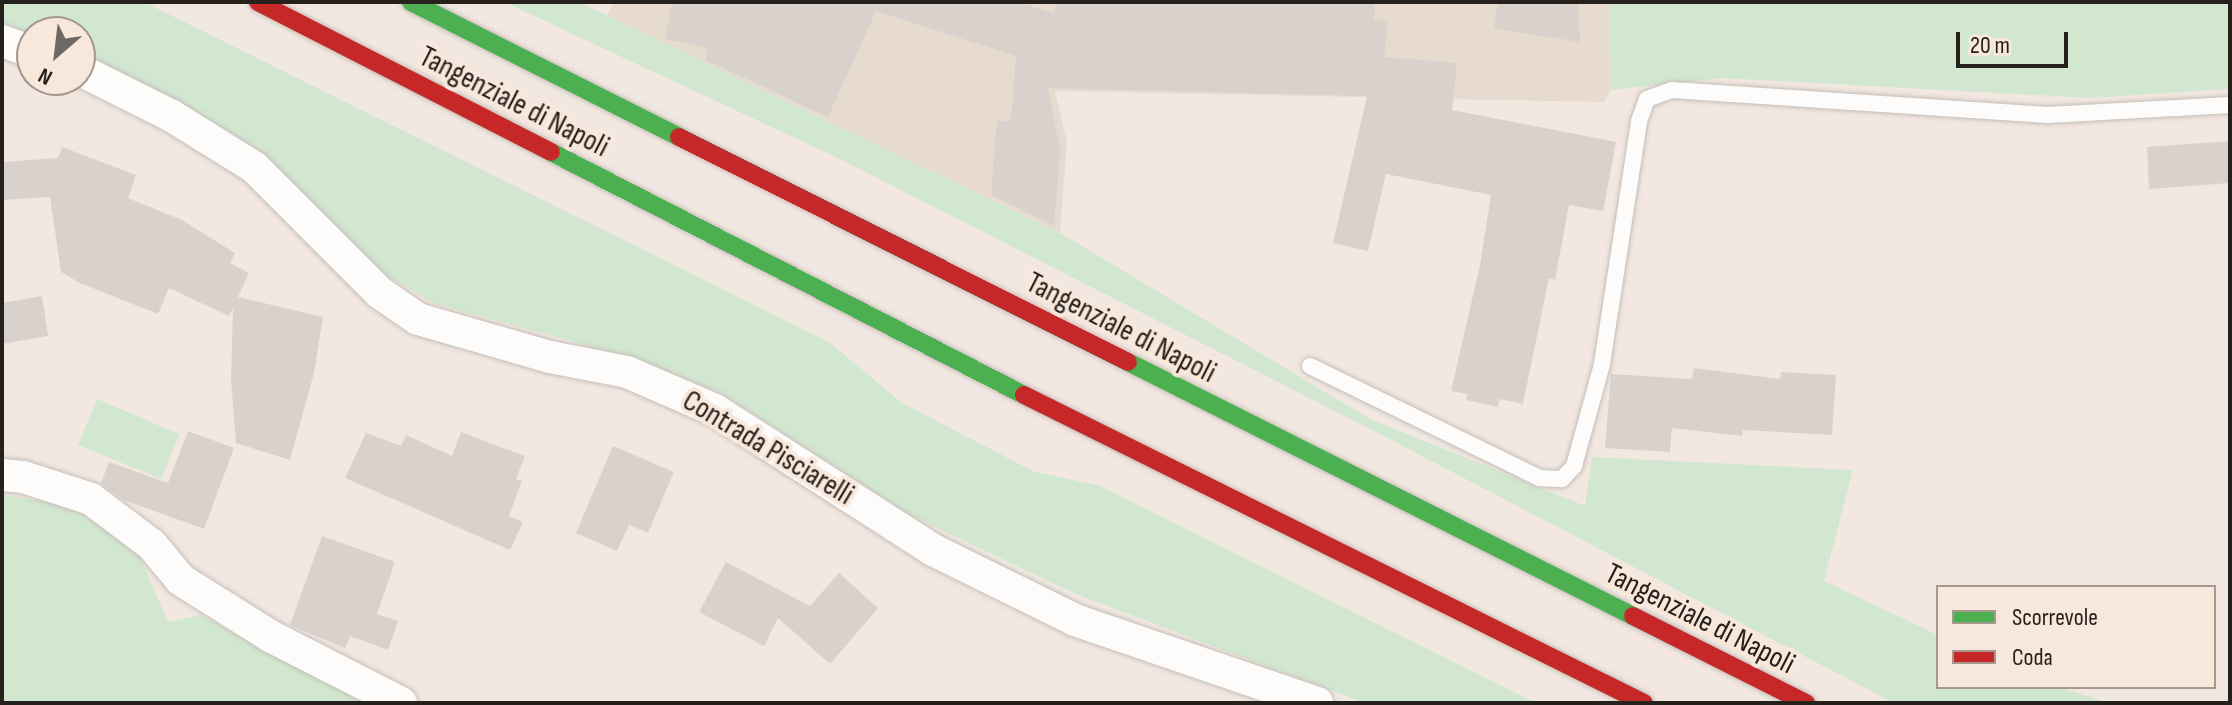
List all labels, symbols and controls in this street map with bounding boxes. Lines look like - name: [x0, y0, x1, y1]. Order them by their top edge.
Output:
- north arrow: [16, 16, 96, 96]
- scale bar: [1960, 16, 2072, 66]
- text: 20 m: [1970, 31, 2010, 60]
- street label: Tangenziale di Napoli: [413, 39, 615, 165]
- text: N: [34, 61, 57, 91]
- street label: Tangenziale di Napoli: [1020, 265, 1222, 391]
- street label: Contrada Pisciarelli: [676, 383, 860, 513]
- street label: Tangenziale di Napoli: [1599, 556, 1801, 682]
- legend: [1936, 585, 2216, 689]
- text: Scorrevole: [2012, 603, 2098, 632]
- text: Coda: [2012, 643, 2053, 672]

